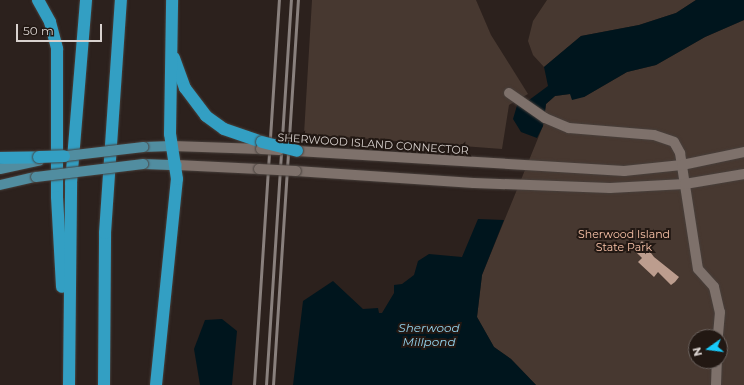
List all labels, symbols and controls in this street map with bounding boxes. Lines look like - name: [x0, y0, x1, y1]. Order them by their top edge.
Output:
- scale bar: [18, 16, 104, 42]
- text: 50 m: [23, 23, 54, 38]
- street label: SHERWOOD ISLAND CONNECTOR: [277, 131, 469, 157]
- park label: Sherwood Island State Park: [578, 228, 670, 254]
- water label: Sherwood Millpond: [398, 321, 460, 349]
- north arrow: [688, 329, 728, 369]
- text: N: [689, 346, 705, 358]

